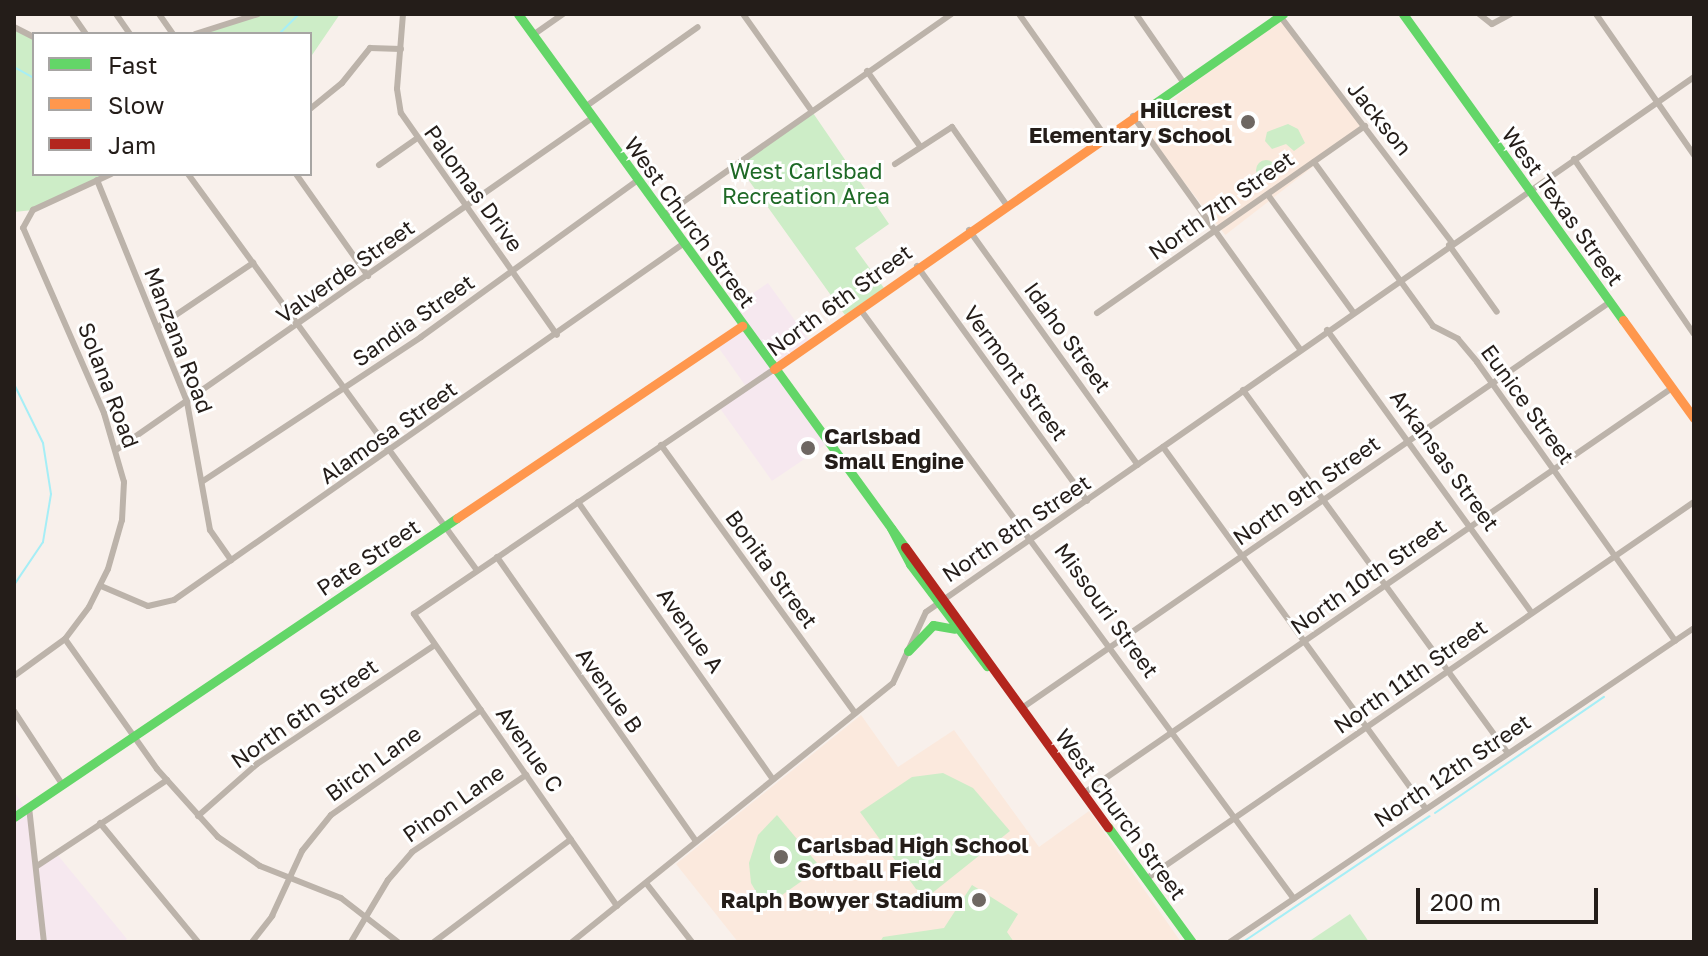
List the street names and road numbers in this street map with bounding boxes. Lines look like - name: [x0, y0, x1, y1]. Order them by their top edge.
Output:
- street label: Jackson: [1342, 76, 1418, 160]
- street label: Palomas Drive: [419, 119, 529, 257]
- street label: West Texas Street: [1497, 122, 1629, 290]
- street label: West Church Street: [619, 131, 761, 313]
- street label: North 7th Street: [1143, 145, 1299, 265]
- street label: Valverde Street: [271, 214, 419, 328]
- street label: North 6th Street: [761, 238, 917, 362]
- street label: Manzana Road: [139, 263, 219, 417]
- street label: Sandia Street: [347, 268, 479, 372]
- street label: Idaho Street: [1019, 277, 1117, 397]
- street label: Vermont Street: [958, 300, 1074, 446]
- street label: Solana Road: [73, 319, 145, 451]
- street label: Eunice Street: [1476, 339, 1580, 469]
- street label: Alamosa Street: [314, 375, 462, 489]
- street label: Arkansas Street: [1385, 384, 1505, 536]
- street label: North 9th Street: [1228, 430, 1384, 550]
- street label: North 8th Street: [937, 469, 1095, 587]
- street label: Bonita Street: [720, 505, 824, 633]
- street label: North 10th Street: [1285, 512, 1451, 640]
- street label: Pate Street: [311, 513, 425, 601]
- street label: Missouri Street: [1049, 538, 1165, 682]
- street label: Avenue A: [652, 582, 730, 678]
- street label: North 11th Street: [1328, 613, 1492, 739]
- street label: Avenue B: [571, 642, 649, 738]
- street label: North 6th Street: [226, 653, 382, 773]
- street label: Avenue C: [491, 701, 569, 797]
- street label: North 12th Street: [1369, 708, 1535, 832]
- street label: Birch Lane: [320, 720, 426, 806]
- street label: West Church Street: [1050, 723, 1192, 905]
- street label: Pinon Lane: [397, 758, 509, 848]

